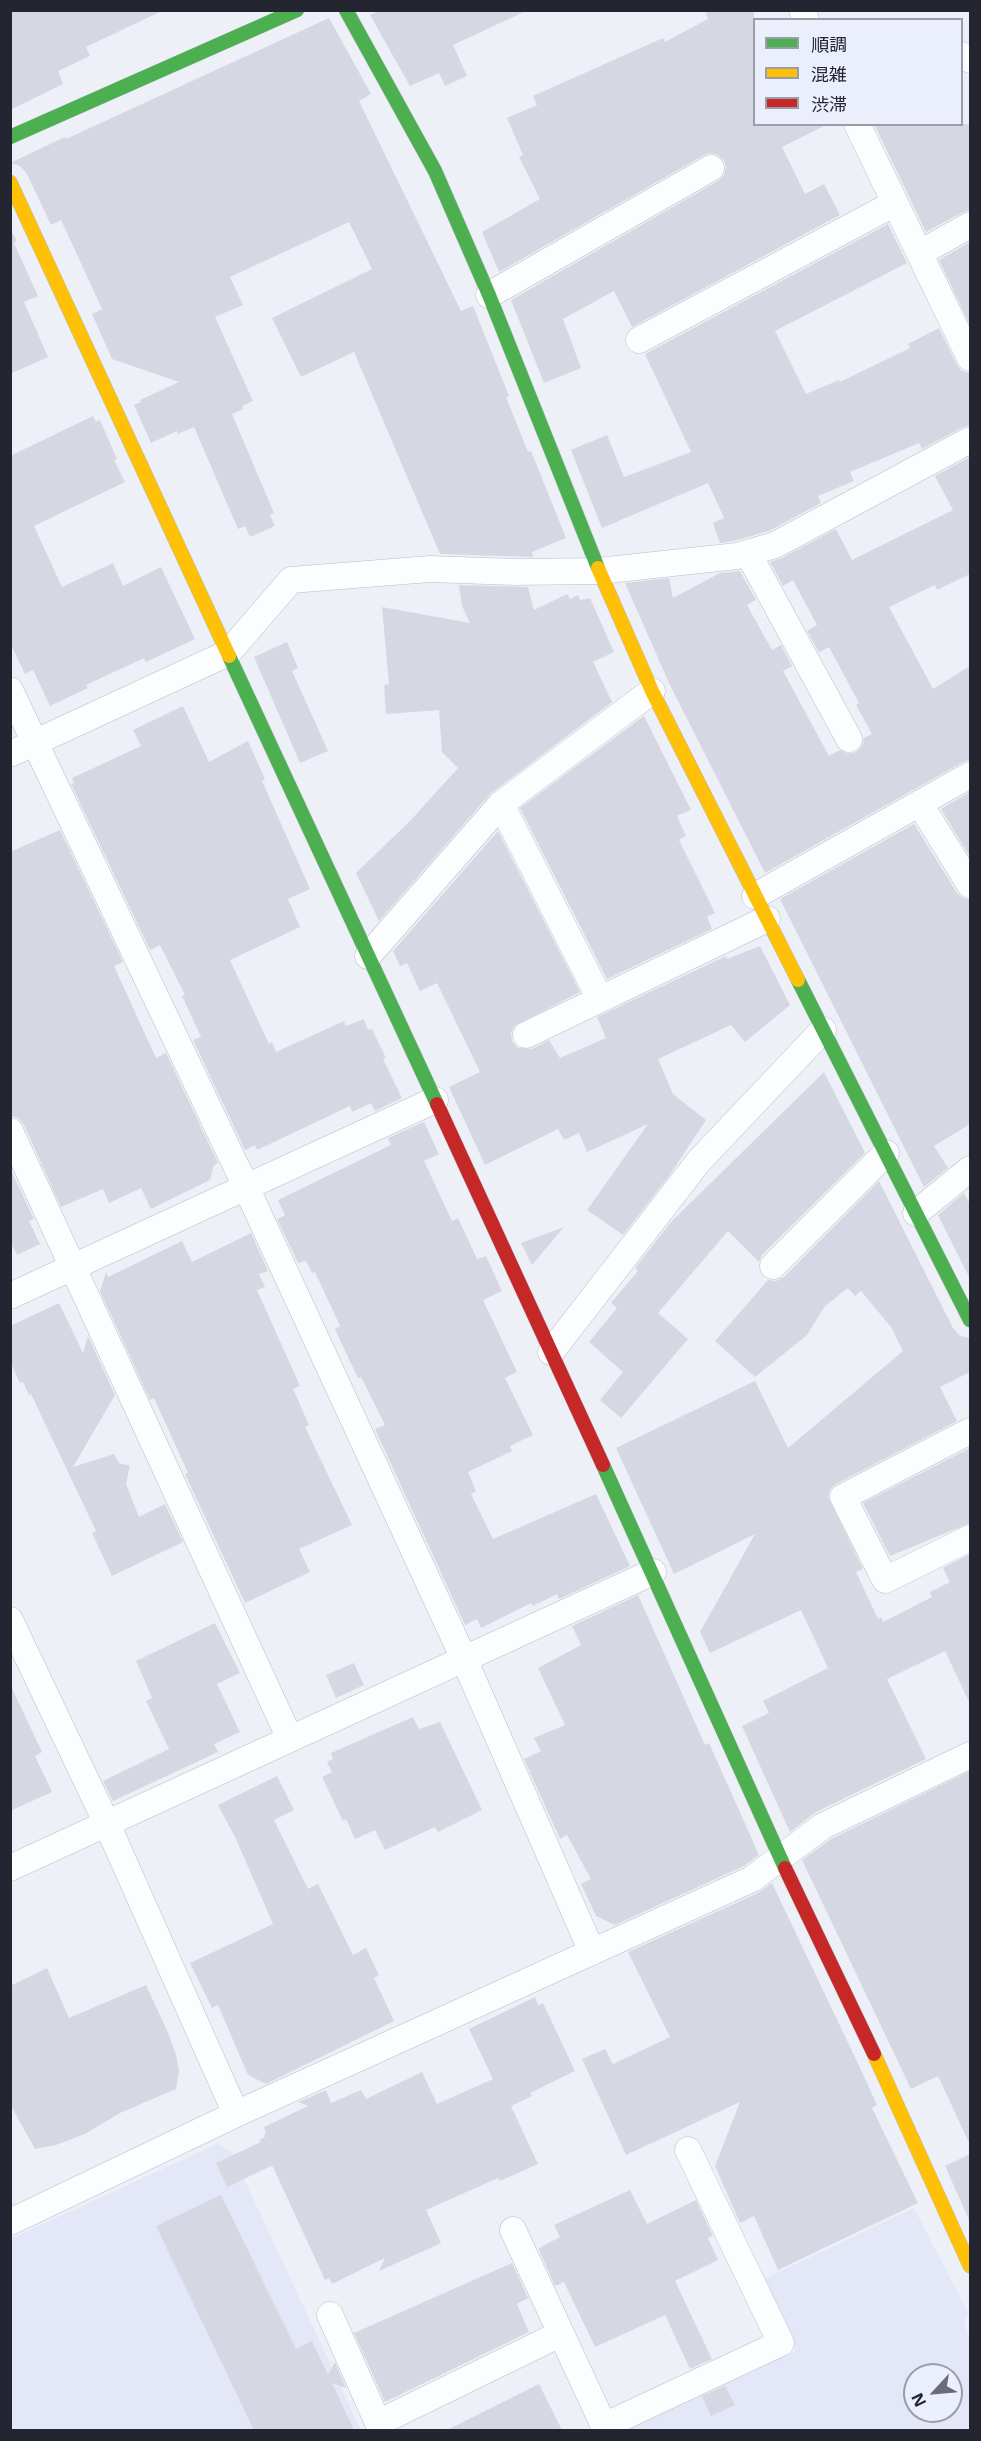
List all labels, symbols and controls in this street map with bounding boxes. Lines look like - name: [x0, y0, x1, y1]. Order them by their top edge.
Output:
- legend: [753, 18, 963, 126]
- text: 順調: [811, 32, 847, 56]
- text: 混雑: [811, 62, 847, 86]
- text: 渋滞: [811, 92, 847, 116]
- north arrow: [903, 2363, 963, 2423]
- text: N: [906, 2389, 931, 2411]

